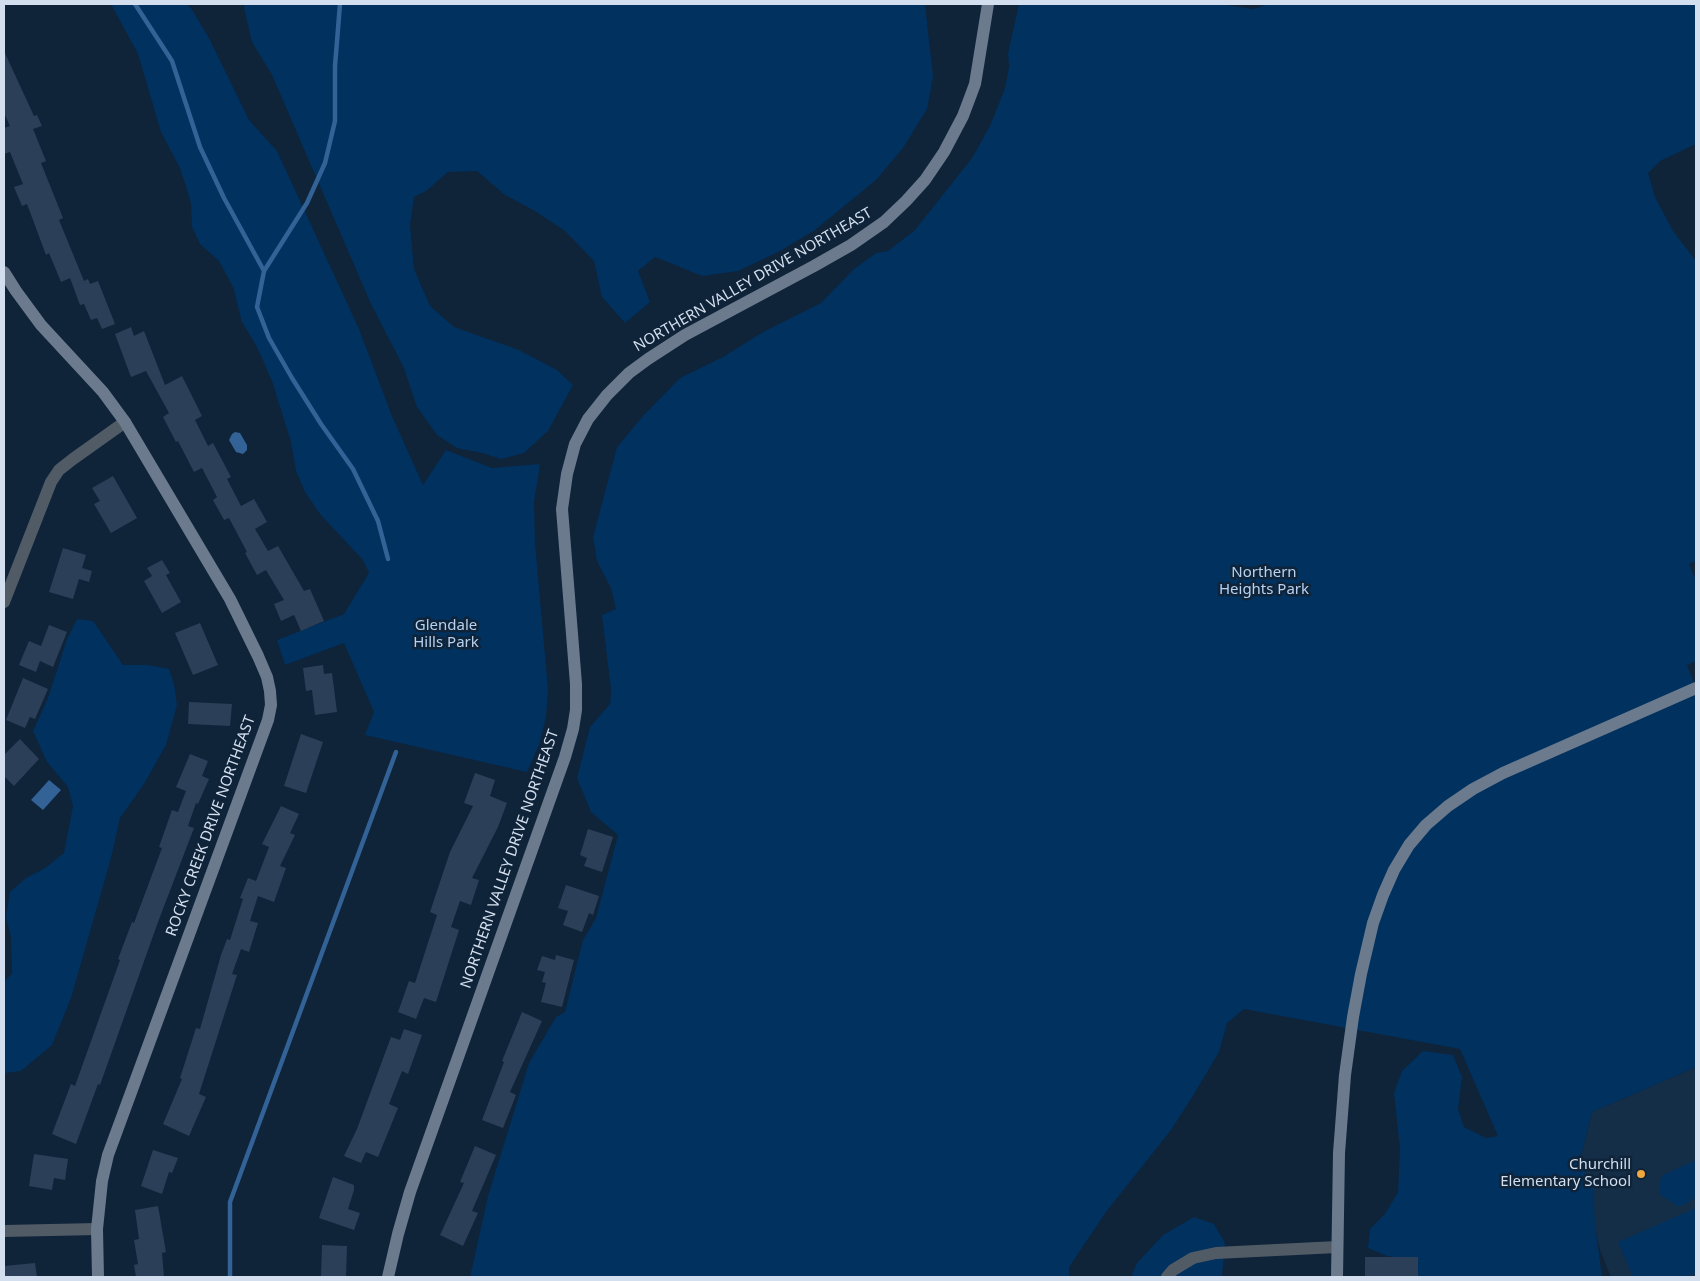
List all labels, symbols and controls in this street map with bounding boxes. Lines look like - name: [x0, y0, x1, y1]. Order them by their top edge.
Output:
- street label: NORTHERN VALLEY DRIVE NORTHEAST: [631, 204, 875, 356]
- park label: Northern Heights Park: [1219, 564, 1309, 599]
- park label: Glendale Hills Park: [413, 617, 479, 652]
- street label: ROCKY CREEK DRIVE NORTHEAST: [163, 713, 259, 939]
- street label: NORTHERN VALLEY DRIVE NORTHEAST: [457, 727, 563, 991]
- place label: Churchill Elementary School: [1500, 1156, 1631, 1191]
- marker: Churchill Elementary School: [1635, 1168, 1647, 1180]

